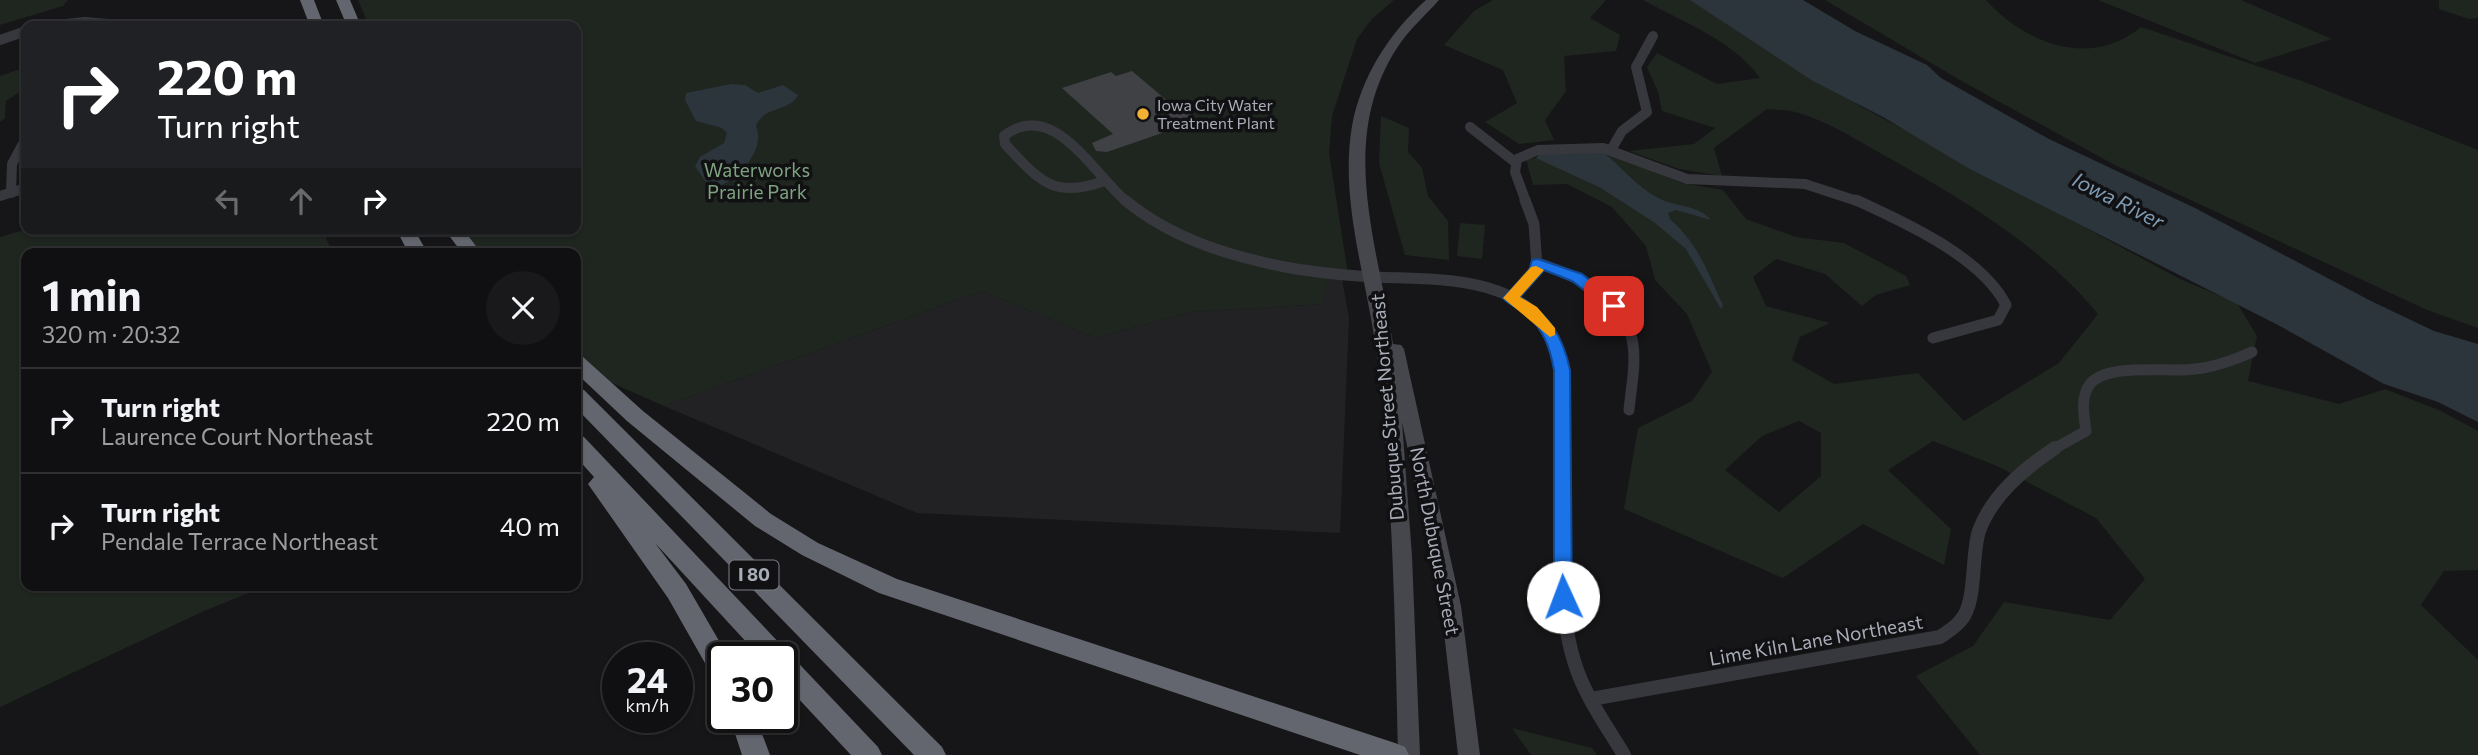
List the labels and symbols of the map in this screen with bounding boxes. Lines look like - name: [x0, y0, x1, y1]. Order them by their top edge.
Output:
- place label: Iowa City Water Treatment Plant: [1157, 95, 1275, 132]
- marker: Iowa City Water Treatment Plant: [1135, 106, 1151, 122]
- park label: Waterworks Prairie Park: [704, 158, 810, 203]
- water label: Iowa River: [2069, 166, 2169, 234]
- pin: [1584, 276, 1644, 336]
- street label: Dubuque Street Northeast: [1365, 293, 1408, 521]
- street label: North Dubuque Street: [1406, 445, 1465, 637]
- road number: I 80: [730, 560, 778, 590]
- position arrow: [1526, 560, 1600, 634]
- street label: Lime Kiln Lane Northeast: [1707, 609, 1925, 670]
- speed limit sign: 30: [707, 642, 798, 733]

